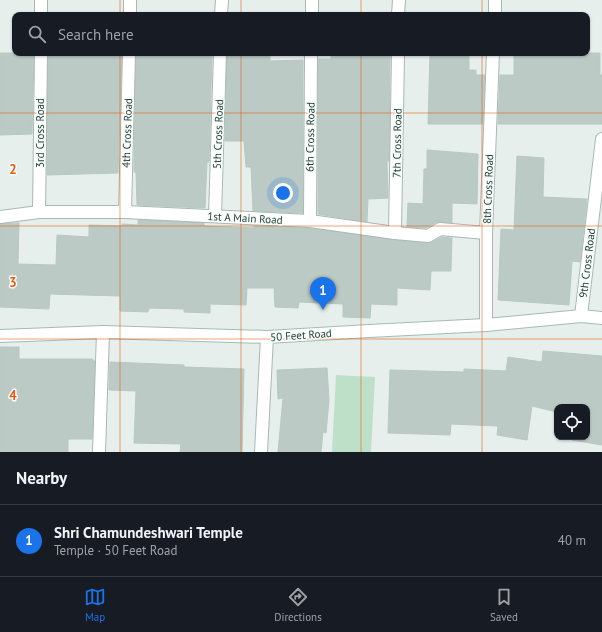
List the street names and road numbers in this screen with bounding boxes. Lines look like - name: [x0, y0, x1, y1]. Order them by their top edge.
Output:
- street label: 3rd Cross Road: [33, 98, 47, 168]
- street label: 4th Cross Road: [119, 98, 135, 168]
- street label: 5th Cross Road: [210, 99, 226, 169]
- street label: 6th Cross Road: [302, 102, 318, 172]
- street label: 7th Cross Road: [389, 108, 405, 178]
- street label: 8th Cross Road: [480, 154, 496, 224]
- street label: 1st A Main Road: [207, 209, 283, 227]
- street label: 9th Cross Road: [576, 227, 598, 299]
- street label: 50 Feet Road: [270, 326, 332, 344]

